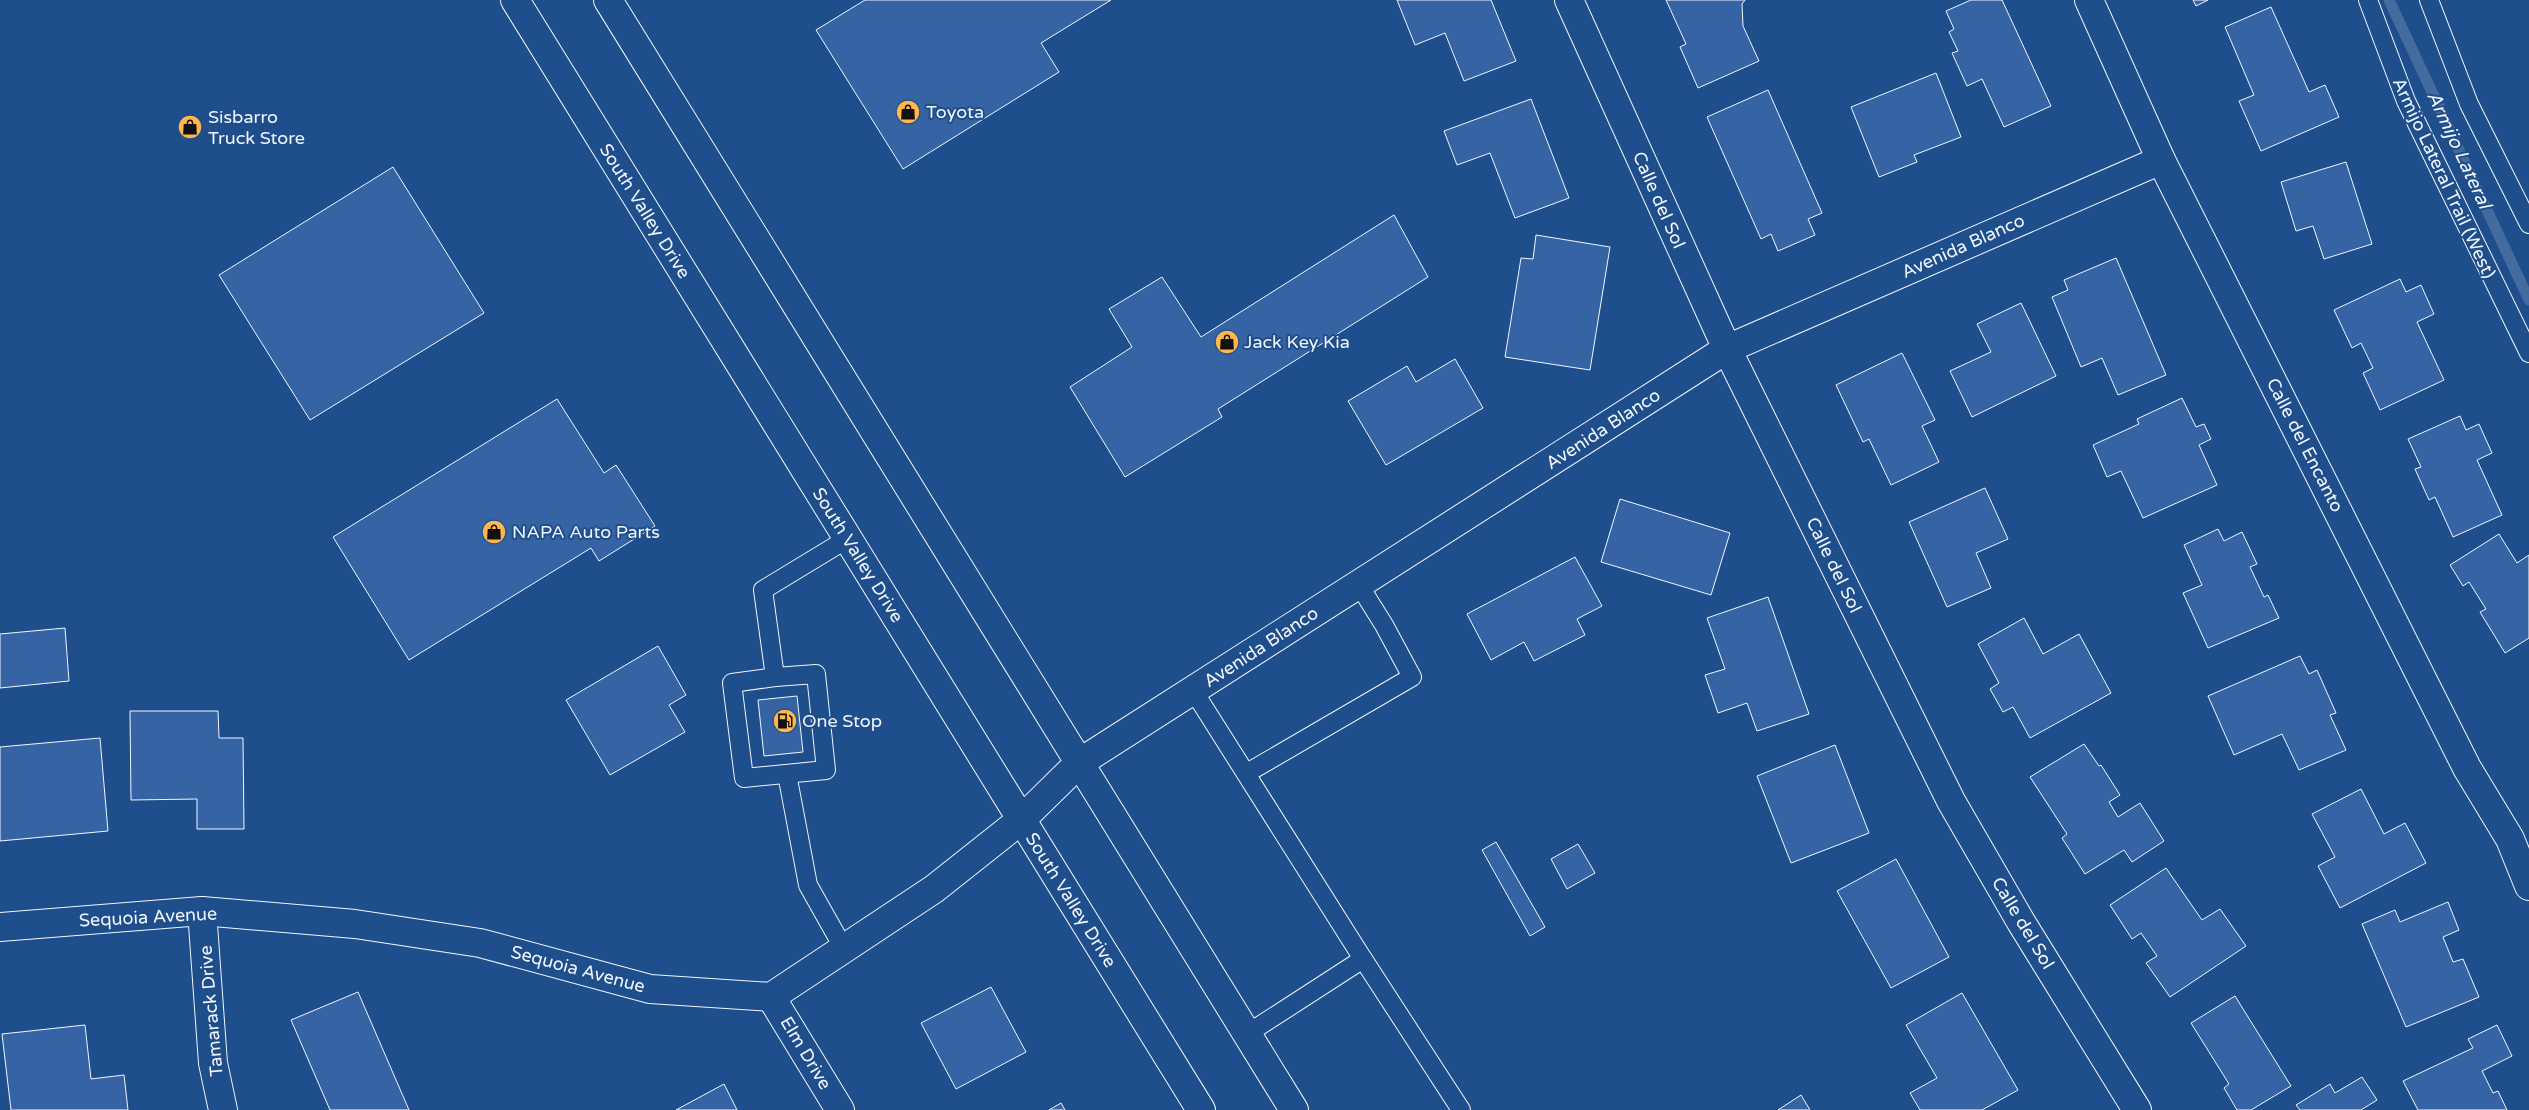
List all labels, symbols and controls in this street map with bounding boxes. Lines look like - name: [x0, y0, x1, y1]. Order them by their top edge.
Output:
- street label: Armijo Lateral Trail (West): [2388, 74, 2500, 282]
- water label: Armijo Lateral: [2422, 88, 2497, 214]
- shop icon: Toyota: [895, 99, 921, 125]
- place label: Toyota: [926, 101, 984, 123]
- place label: Sisbarro Truck Store: [208, 106, 305, 149]
- shop icon: Sisbarro Truck Store: [177, 114, 203, 140]
- street label: South Valley Drive: [595, 140, 695, 282]
- street label: Calle del Sol: [1628, 148, 1690, 252]
- street label: Avenida Blanco: [1898, 209, 2028, 283]
- shop icon: Jack Key Kia: [1214, 329, 1240, 355]
- place label: Jack Key Kia: [1244, 331, 1350, 353]
- street label: Calle del Encanto: [2262, 374, 2348, 516]
- street label: Avenida Blanco: [1542, 384, 1665, 474]
- street label: South Valley Drive: [808, 484, 908, 626]
- street label: Calle del Sol: [1801, 514, 1867, 616]
- shop icon: NAPA Auto Parts: [481, 519, 507, 545]
- place label: NAPA Auto Parts: [512, 521, 660, 543]
- street label: Avenida Blanco: [1200, 602, 1323, 692]
- fuel station icon: One Stop: [772, 708, 798, 734]
- place label: One Stop: [802, 710, 882, 732]
- street label: South Valley Drive: [1021, 829, 1121, 971]
- street label: Calle del Sol: [1987, 873, 2059, 973]
- street label: Sequoia Avenue: [78, 902, 218, 932]
- street label: Sequoia Avenue: [508, 940, 648, 998]
- street label: Tamarack Drive: [194, 944, 228, 1078]
- street label: Elm Drive: [776, 1012, 836, 1094]

